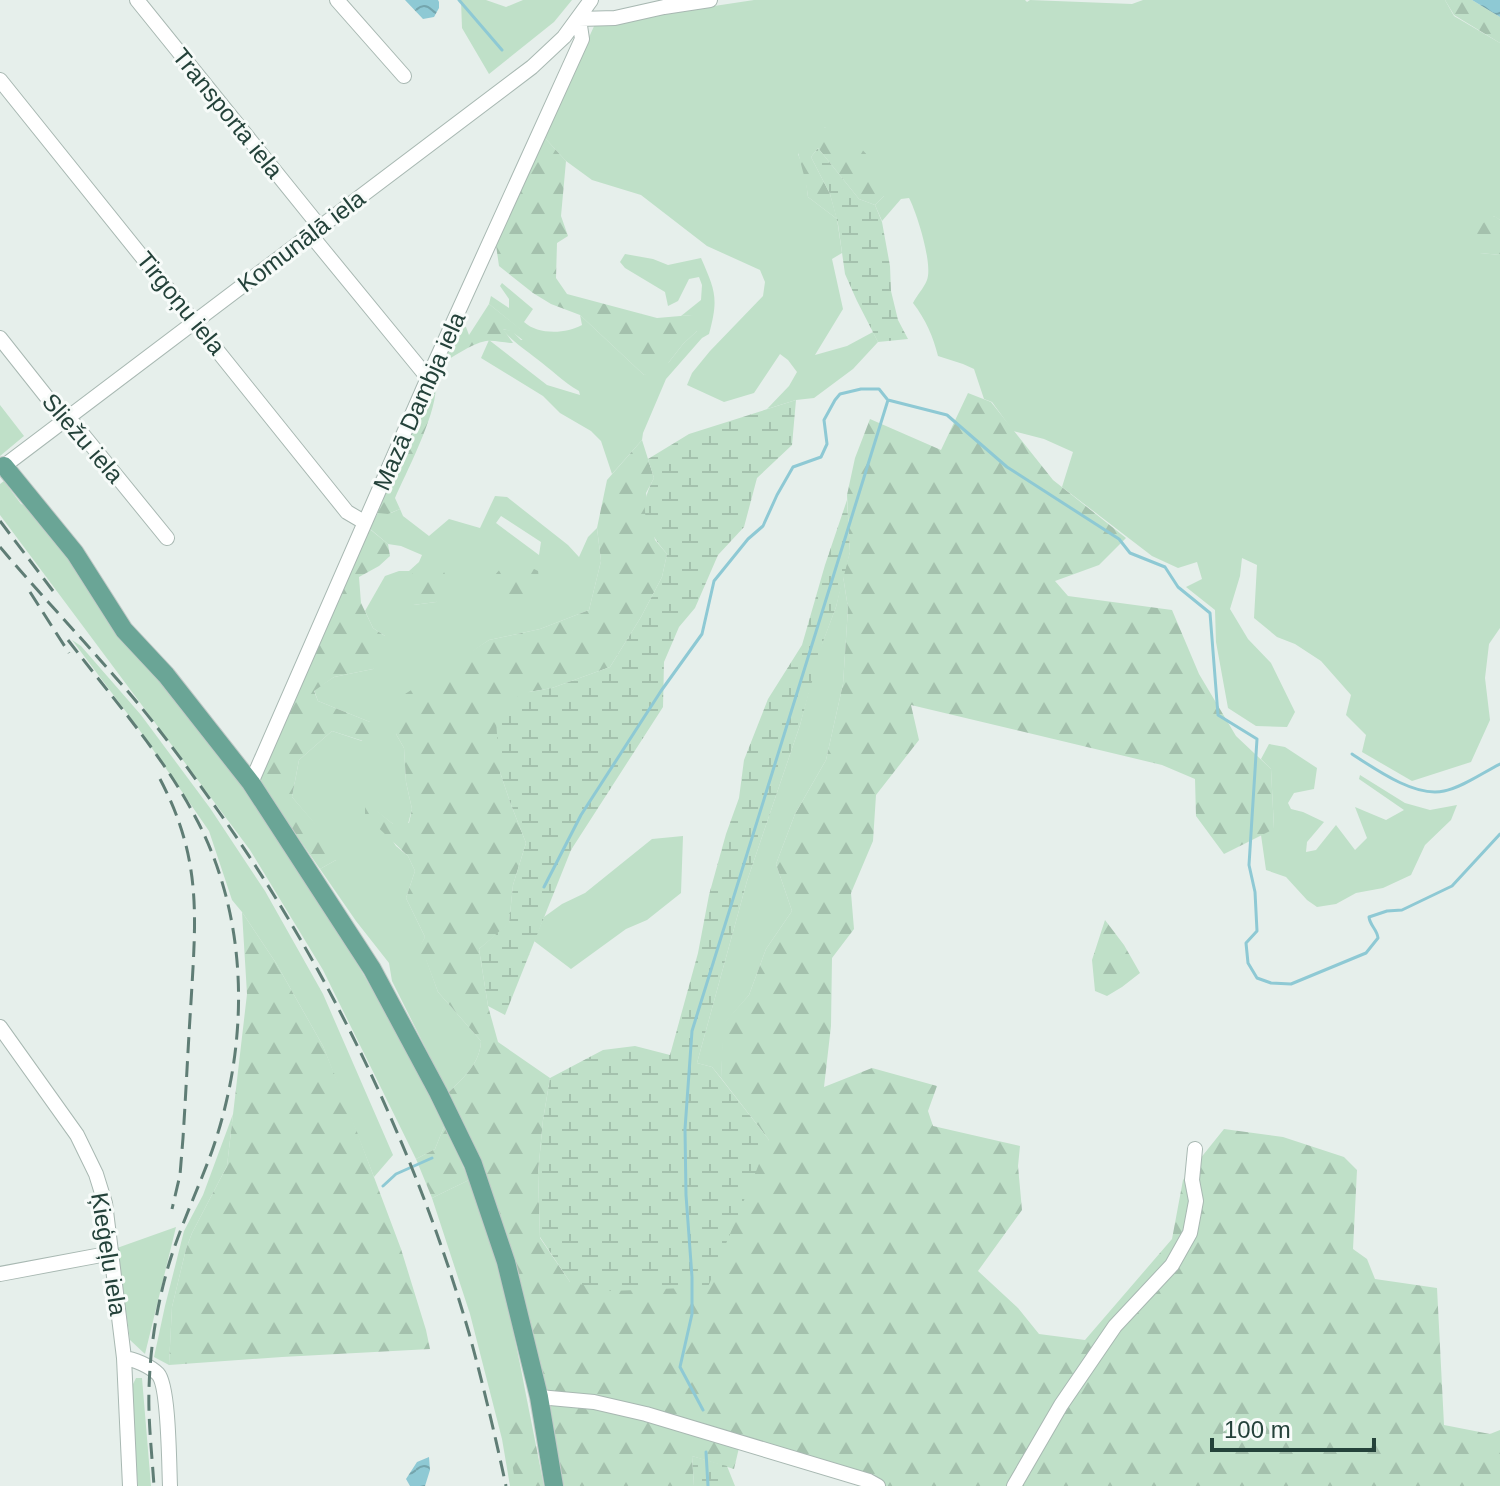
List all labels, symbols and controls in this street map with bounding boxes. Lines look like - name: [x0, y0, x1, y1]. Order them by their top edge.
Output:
- street label: Transporta iela: [167, 43, 289, 184]
- street label: Komunālā iela: [232, 184, 370, 298]
- street label: Tirgoņu iela: [131, 246, 231, 360]
- street label: Mazā Dambja iela: [368, 307, 471, 494]
- street label: Sliežu iela: [37, 388, 129, 489]
- street label: Ķieģeļu iela: [86, 1191, 132, 1318]
- scale bar: [1212, 1402, 1374, 1452]
- text: 100 m: [1224, 1416, 1291, 1443]

